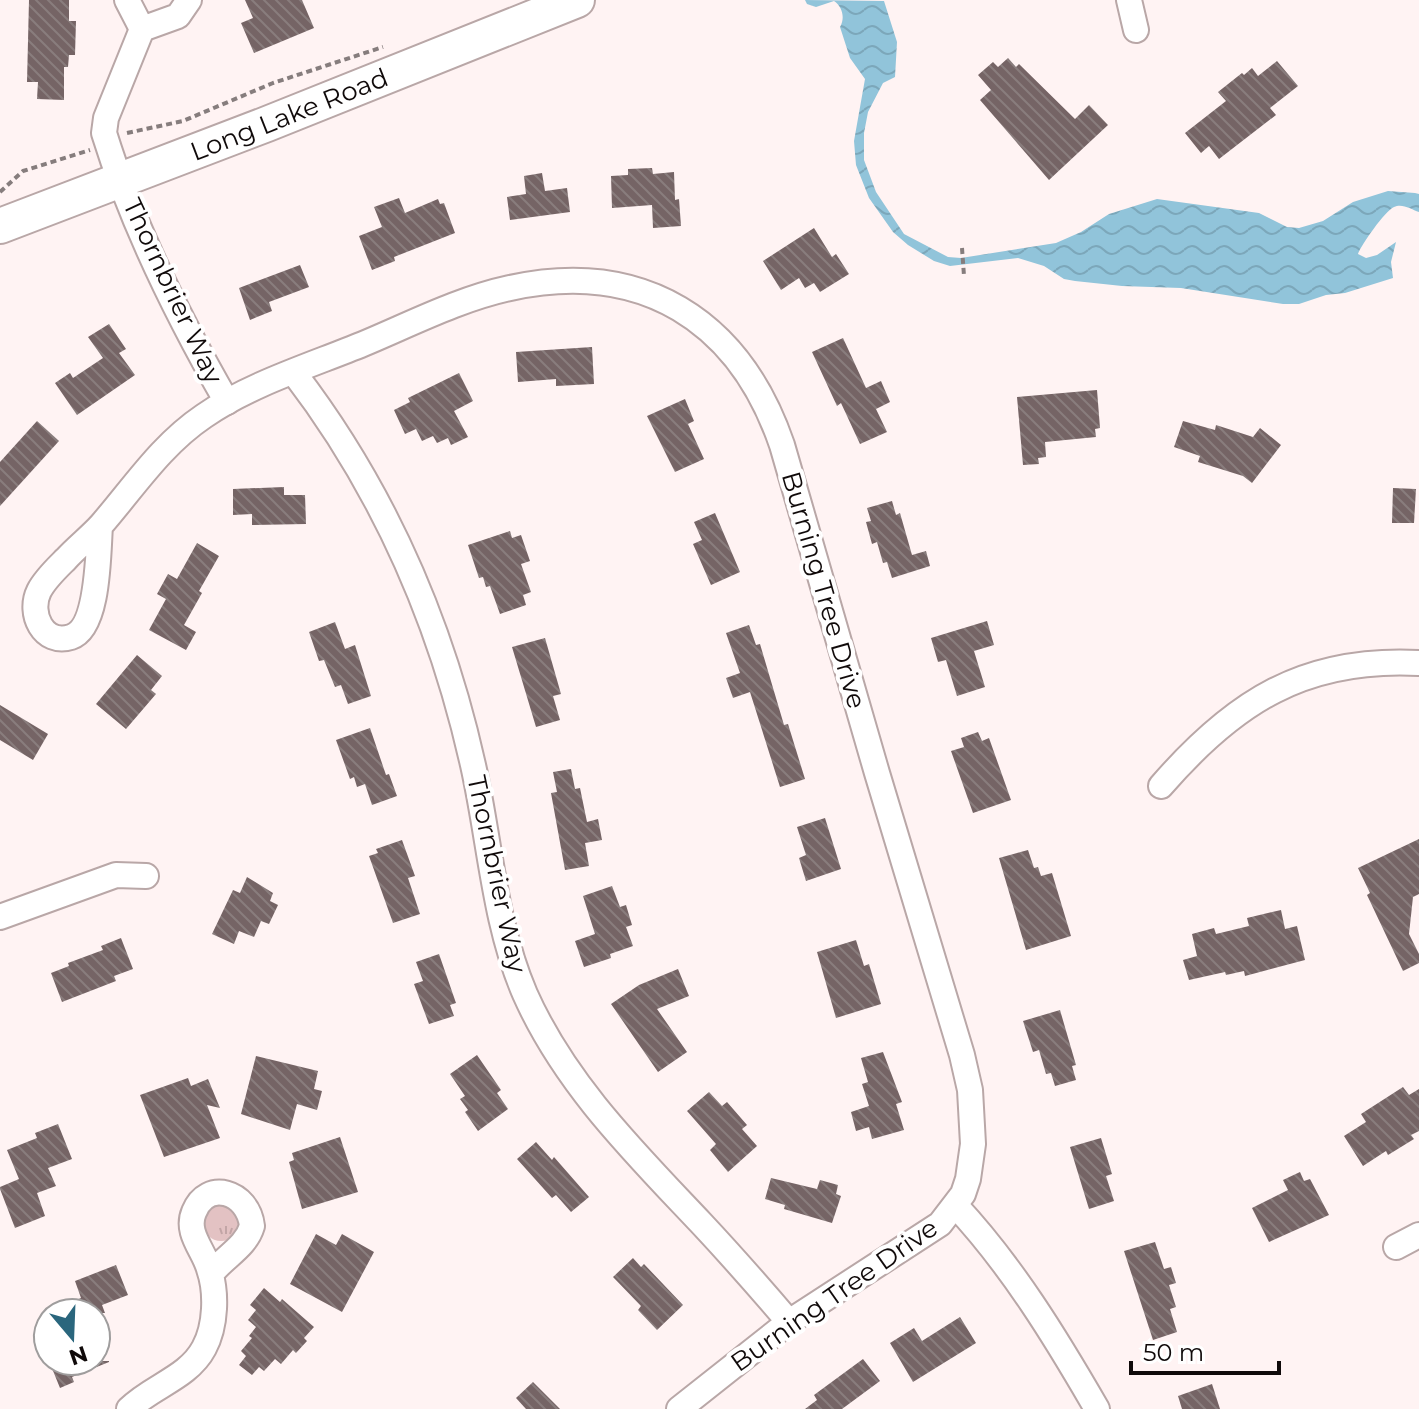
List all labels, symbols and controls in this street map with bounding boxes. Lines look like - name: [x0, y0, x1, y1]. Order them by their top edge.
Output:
- street label: Long Lake Road: [186, 61, 393, 168]
- street label: Thornbrier Way: [116, 193, 230, 390]
- street label: Burning Tree Drive: [775, 468, 873, 712]
- street label: Thornbrier Way: [460, 772, 534, 976]
- street label: Burning Tree Drive: [724, 1212, 944, 1378]
- north arrow: [32, 1297, 112, 1377]
- scale bar: [1131, 1325, 1279, 1375]
- text: 50 m: [1143, 1338, 1204, 1367]
- text: N: [66, 1340, 91, 1371]

